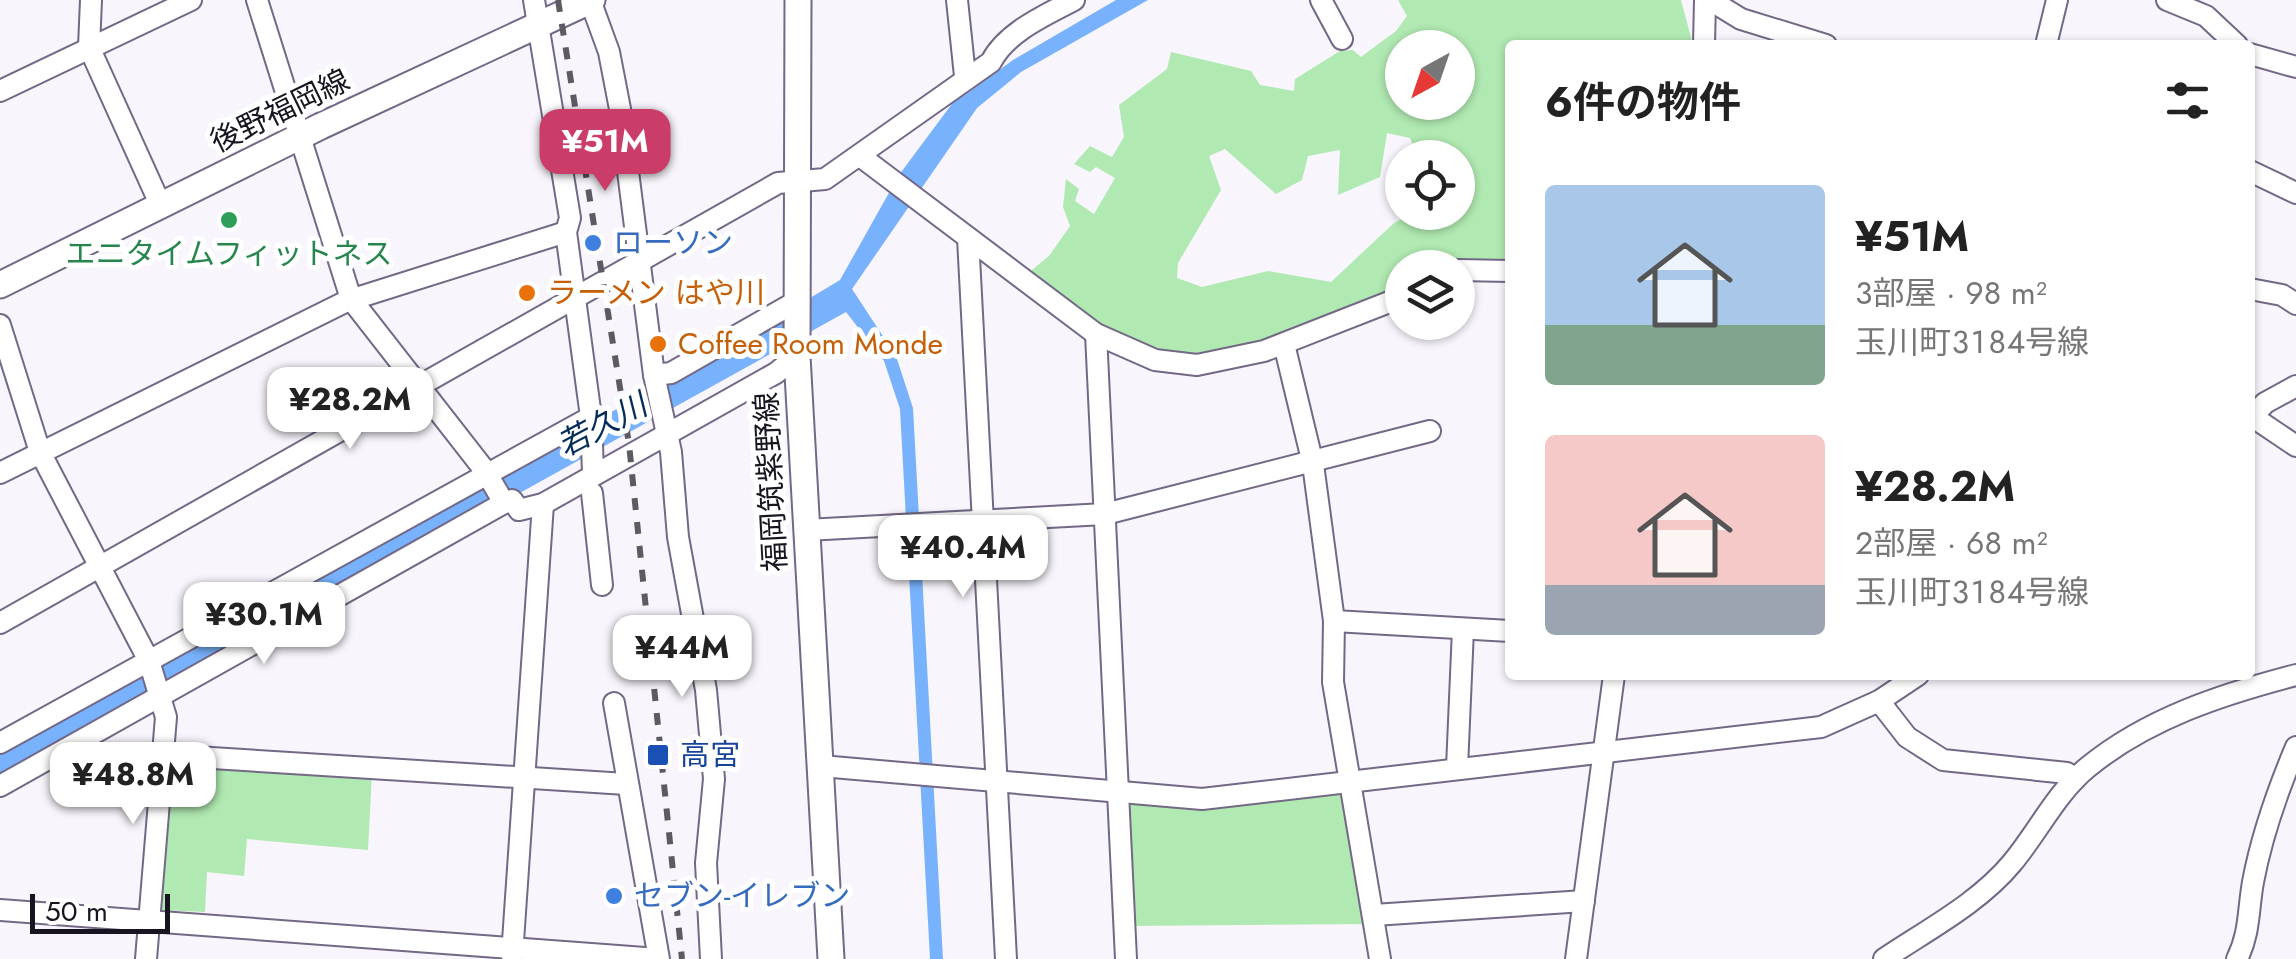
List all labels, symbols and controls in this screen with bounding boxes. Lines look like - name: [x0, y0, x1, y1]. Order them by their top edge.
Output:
- north arrow: [1385, 30, 1475, 120]
- map controls: [1385, 30, 1475, 340]
- street label: 後野福岡線: [203, 58, 357, 163]
- text: 6件の物件: [1545, 72, 1741, 133]
- icon: filters: [2160, 73, 2215, 128]
- pin: ¥51M: [546, 109, 664, 194]
- text: ¥51M: [562, 118, 648, 164]
- button: locate: [1385, 140, 1475, 230]
- text: ¥51M: [1855, 206, 1969, 267]
- marker: エニタイムフィットネス: [218, 209, 240, 231]
- place label: ローソン: [613, 221, 733, 264]
- icon: home: [1625, 225, 1745, 345]
- place label: エニタイムフィットネス: [66, 232, 393, 275]
- marker: ローソン: [582, 232, 604, 254]
- button: layers: [1385, 250, 1475, 340]
- text: 3部屋 · 98 m²: [1855, 270, 2047, 316]
- place label: ラーメン はや川: [547, 271, 765, 314]
- marker: ラーメン はや川: [516, 282, 538, 304]
- text: 玉川町３１８４号線: [1855, 319, 2089, 365]
- place label: Coffee Room Monde: [678, 322, 943, 365]
- marker: Coffee Room Monde: [647, 333, 669, 355]
- pin: ¥28.2M: [269, 367, 431, 452]
- text: ¥28.2M: [289, 376, 411, 422]
- water label: 若久川: [549, 381, 658, 468]
- street label: 福岡筑紫野線: [744, 391, 797, 573]
- text: ¥28.2M: [1855, 456, 2015, 517]
- icon: home: [1625, 475, 1745, 595]
- pin: ¥40.4M: [882, 515, 1044, 600]
- text: 2部屋 · 68 m²: [1855, 520, 2048, 566]
- text: ¥40.4M: [900, 524, 1026, 570]
- text: 玉川町３１８４号線: [1855, 569, 2089, 615]
- pin: ¥30.1M: [183, 582, 345, 667]
- text: ¥30.1M: [205, 591, 323, 637]
- pin: ¥44M: [623, 615, 741, 700]
- text: ¥44M: [635, 624, 729, 670]
- place label: 高宮: [680, 733, 740, 776]
- pin: ¥48.8M: [52, 742, 214, 827]
- marker: 高宮: [645, 742, 671, 768]
- text: ¥48.8M: [72, 751, 194, 797]
- place label: セブン-イレブン: [634, 874, 850, 917]
- marker: セブン-イレブン: [603, 885, 625, 907]
- scale bar: [30, 889, 170, 934]
- text: 50 m: [45, 891, 108, 932]

